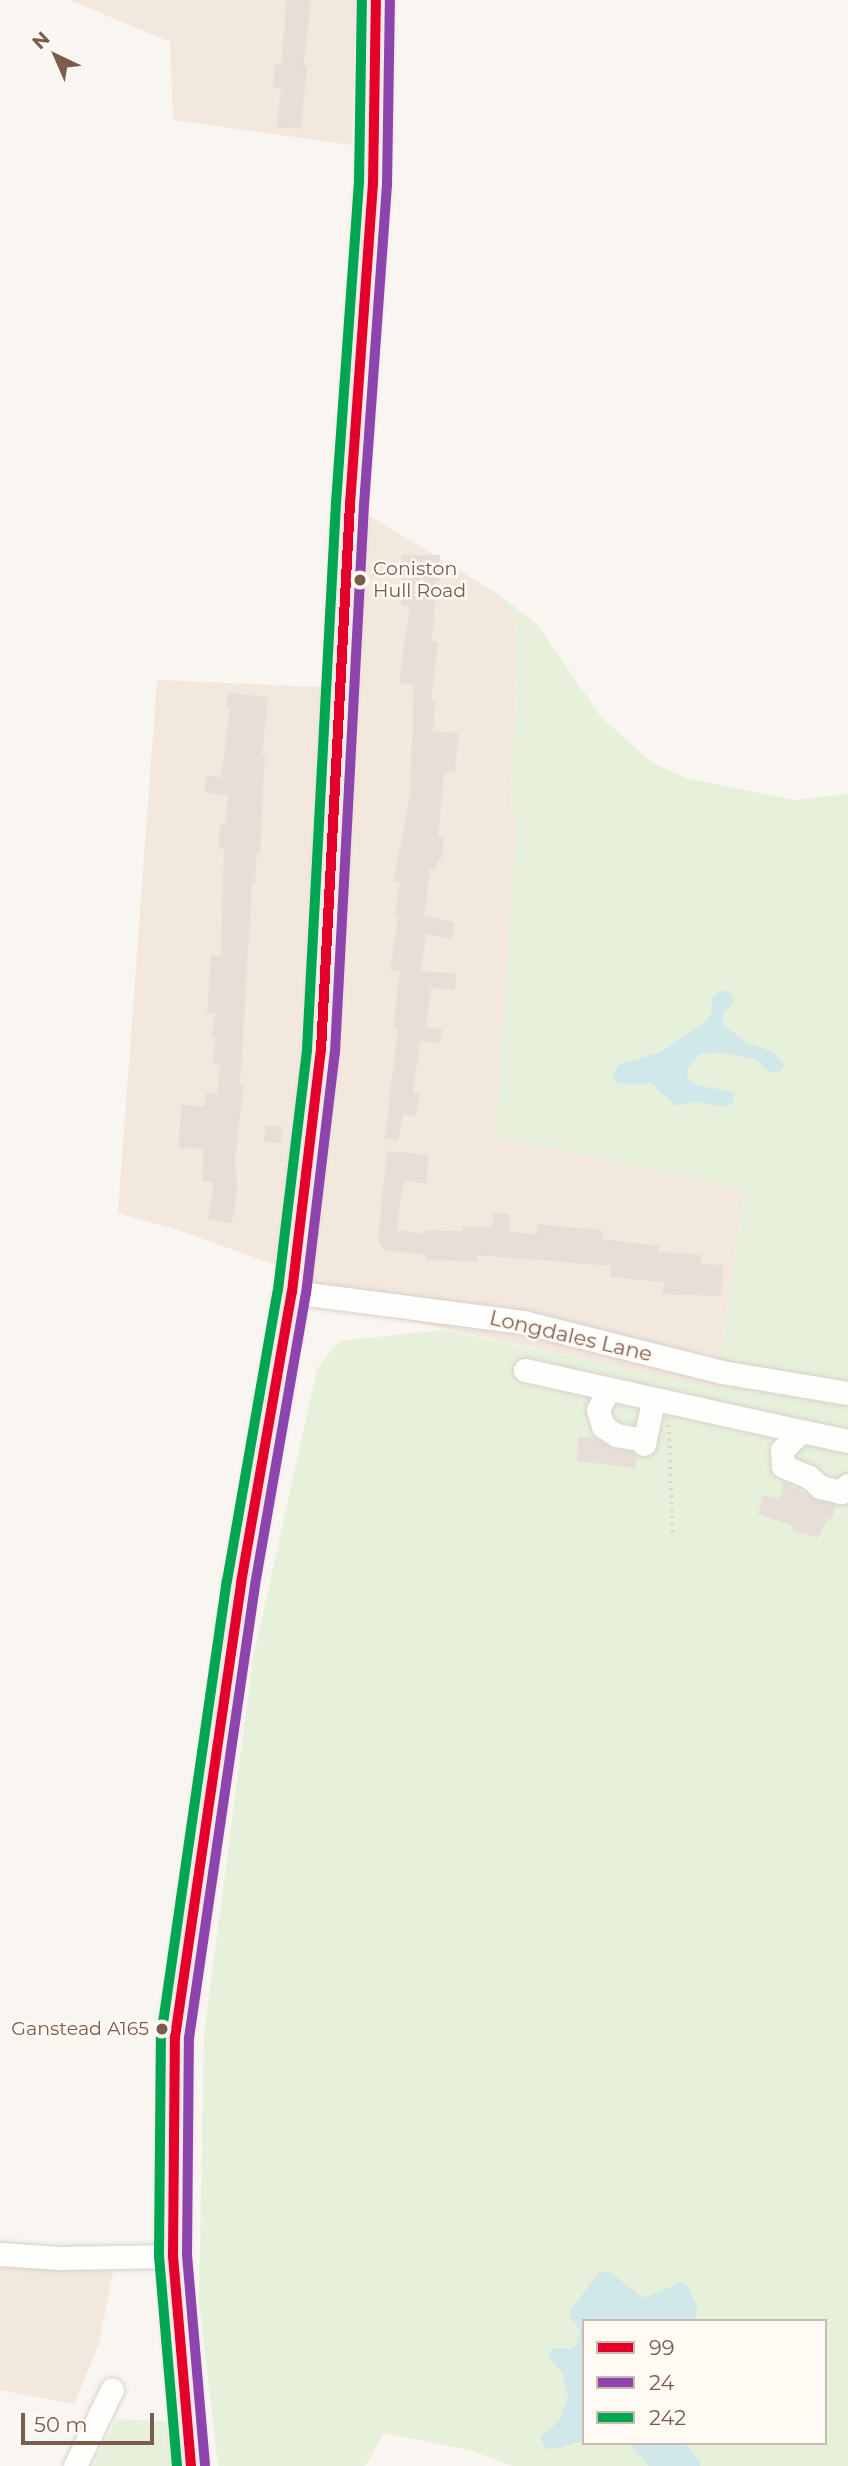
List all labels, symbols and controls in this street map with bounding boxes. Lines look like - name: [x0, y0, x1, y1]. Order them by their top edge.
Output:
- north arrow: [21, 21, 91, 91]
- text: N: [28, 27, 55, 54]
- place label: Coniston Hull Road: [373, 558, 466, 602]
- marker: Coniston Hull Road: [353, 573, 367, 587]
- street label: Longdales Lane: [487, 1305, 655, 1367]
- place label: Ganstead A165: [11, 2018, 149, 2040]
- marker: Ganstead A165: [155, 2022, 169, 2036]
- legend: [582, 2319, 827, 2445]
- text: 99: [649, 2335, 675, 2360]
- text: 24: [649, 2370, 674, 2395]
- scale bar: [24, 2400, 158, 2444]
- text: 242: [649, 2405, 686, 2430]
- text: 50 m: [34, 2412, 88, 2437]

